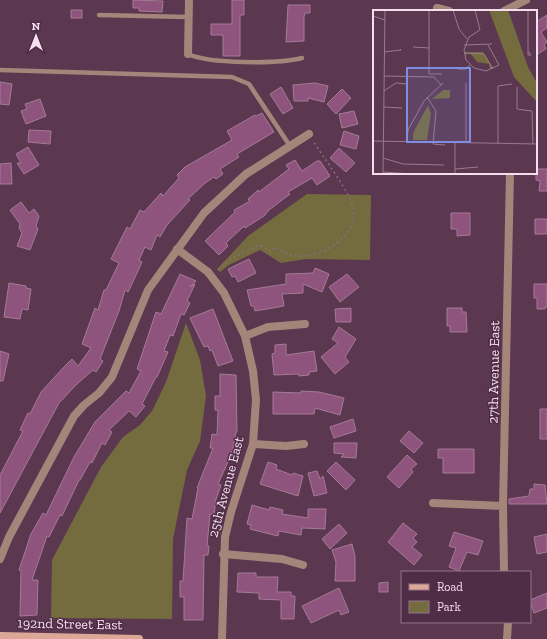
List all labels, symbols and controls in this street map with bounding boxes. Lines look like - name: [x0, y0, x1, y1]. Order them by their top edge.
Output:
- inset map: [373, 10, 537, 174]
- north arrow: [16, 16, 56, 56]
- text: N: [32, 20, 41, 33]
- street label: 27th Avenue East: [485, 319, 503, 424]
- street label: 25th Avenue East: [204, 434, 248, 539]
- legend: [401, 571, 531, 623]
- text: Road: [437, 580, 463, 594]
- text: Park: [437, 600, 462, 614]
- street label: 192nd Street East: [17, 615, 124, 633]

